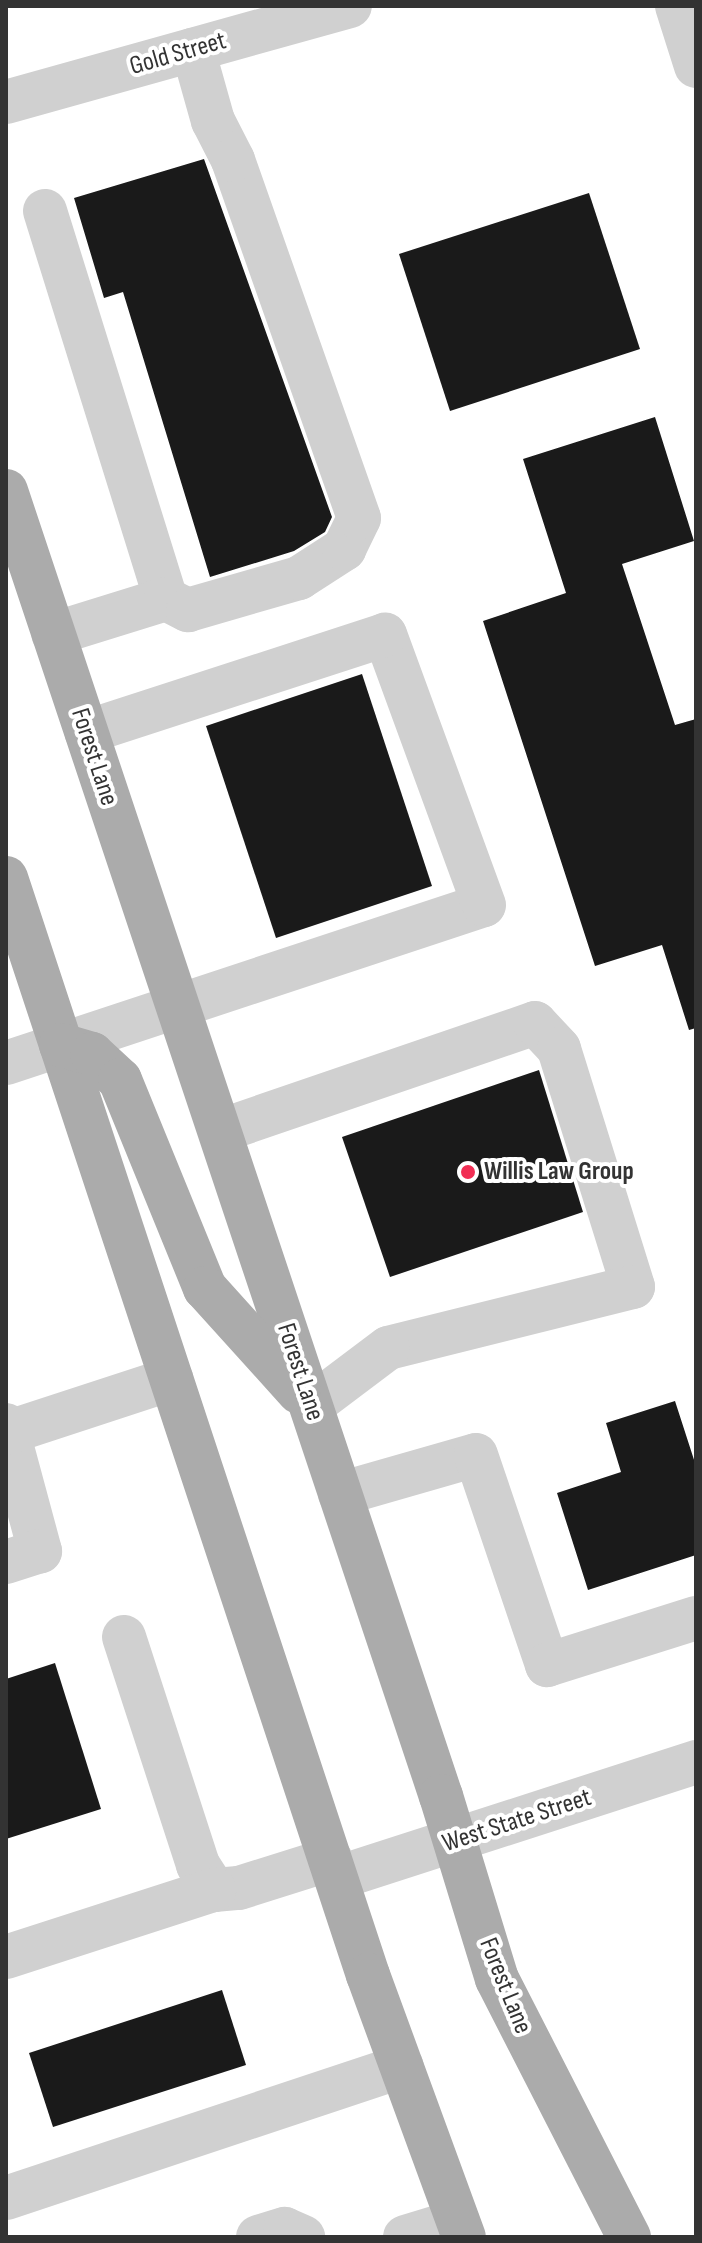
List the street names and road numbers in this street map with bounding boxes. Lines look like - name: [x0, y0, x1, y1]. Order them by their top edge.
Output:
- street label: Gold Street: [126, 25, 230, 83]
- street label: Forest Lane: [64, 704, 124, 810]
- street label: Forest Lane: [270, 1319, 330, 1425]
- street label: West State Street: [439, 1782, 595, 1860]
- street label: Forest Lane: [472, 1934, 538, 2038]

